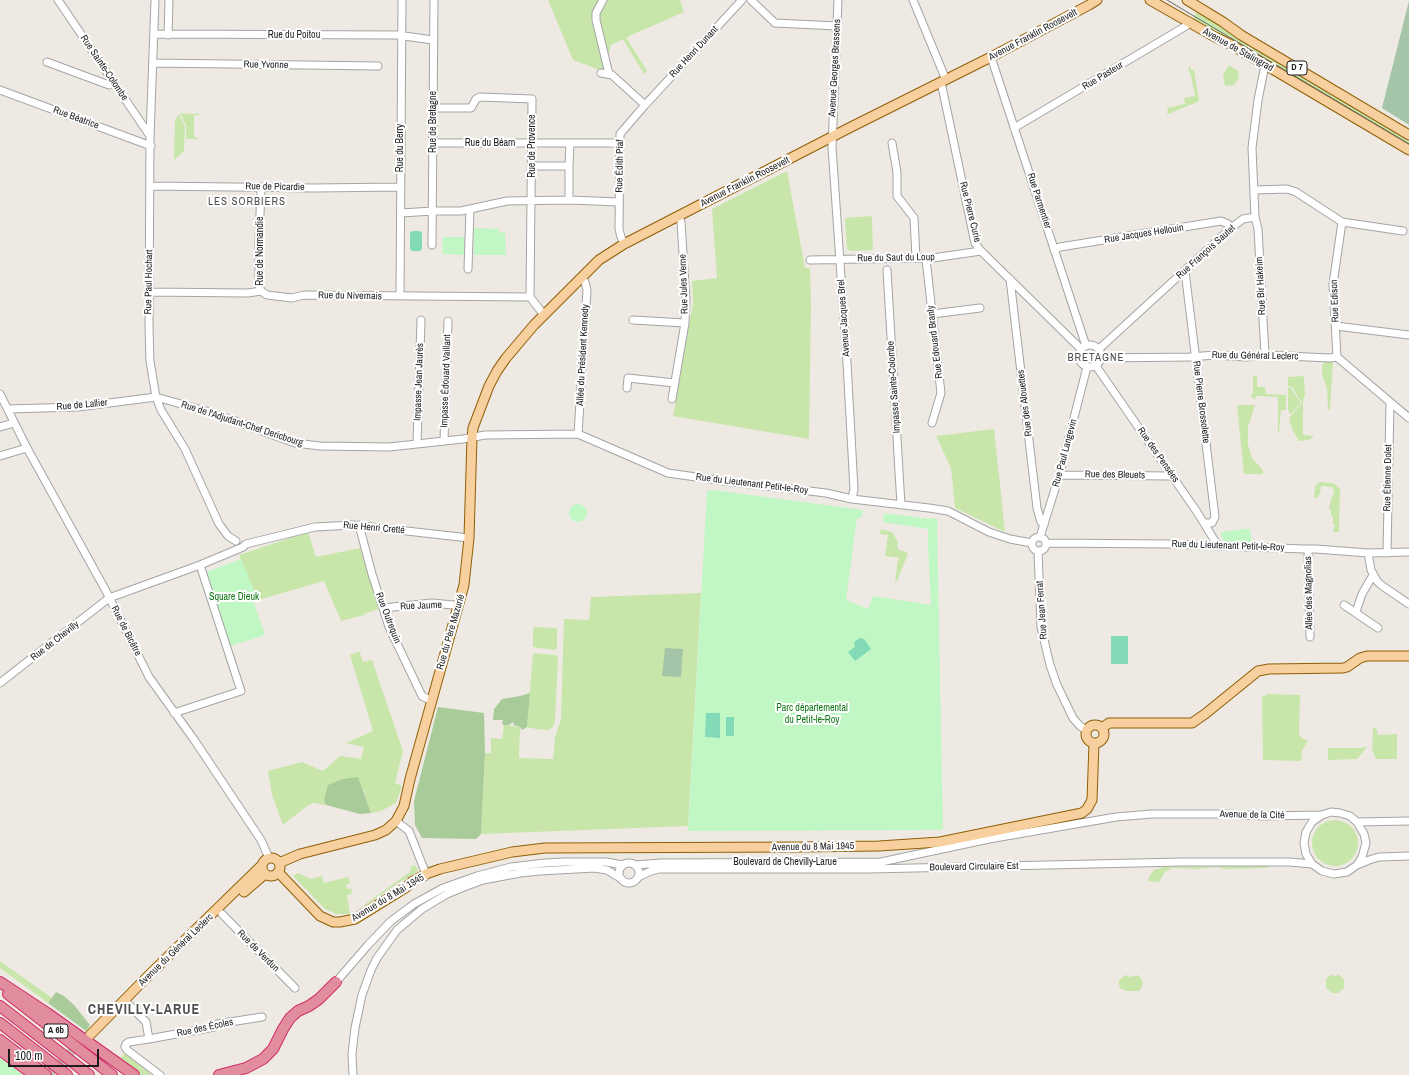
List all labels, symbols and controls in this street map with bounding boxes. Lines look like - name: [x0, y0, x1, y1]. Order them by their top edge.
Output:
- street label: Avenue Franklin Roosevelt: [987, 7, 1079, 63]
- street label: Avenue Georges Brassens: [826, 19, 844, 117]
- street label: Rue Henri Dunant: [667, 24, 721, 80]
- street label: Avenue de Stalingrad: [1201, 26, 1275, 74]
- street label: Rue du Poitou: [268, 29, 320, 41]
- street label: Rue Sainte-Colombe: [78, 33, 130, 103]
- street label: Rue Yvonne: [244, 59, 288, 71]
- street label: Rue Pasteur: [1080, 59, 1126, 93]
- road number: D 7: [1287, 61, 1307, 75]
- street label: Rue de Bretagne: [427, 91, 439, 153]
- street label: Rue Béatrice: [51, 104, 101, 132]
- street label: Rue de Provence: [526, 114, 538, 178]
- street label: Rue du Berry: [394, 124, 406, 172]
- street label: Rue du Béarn: [465, 137, 515, 149]
- street label: Rue Édith Piaf: [614, 139, 626, 193]
- street label: Avenue Franklin Roosevelt: [698, 154, 792, 210]
- street label: Rue Parmentier: [1024, 172, 1054, 230]
- street label: Rue de Picardie: [245, 180, 305, 194]
- street label: Rue Pierre Curie: [957, 180, 983, 244]
- district label: LES SORBIERS: [208, 195, 286, 209]
- street label: Rue de Normandie: [254, 216, 266, 286]
- street label: Rue Jacques Hellouin: [1103, 222, 1185, 246]
- street label: Rue François Sautet: [1174, 222, 1238, 282]
- street label: Rue Paul Hochart: [142, 250, 156, 314]
- street label: Rue du Saut du Loup: [857, 251, 935, 265]
- street label: Rue Jules Verne: [677, 254, 691, 314]
- street label: Rue Bir Hakeim: [1253, 257, 1269, 315]
- street label: Avenue Jacques Brel: [835, 279, 853, 357]
- street label: Rue Edison: [1328, 279, 1342, 323]
- street label: Rue du Nivernais: [318, 289, 382, 303]
- street label: Allée du Président Kennedy: [574, 304, 592, 406]
- street label: Rue Edouard Branly: [925, 305, 945, 379]
- street label: Impasse Édouard Vaillant: [438, 334, 454, 428]
- street label: Impasse Sainte-Colombe: [885, 340, 903, 434]
- street label: Impasse Jean Jaurès: [412, 343, 426, 421]
- street label: Rue du Général Leclerc: [1212, 349, 1298, 363]
- district label: BRETAGNE: [1068, 351, 1124, 365]
- street label: Rue Pierre Brossolette: [1190, 360, 1212, 444]
- street label: Rue des Alouettes: [1015, 369, 1035, 437]
- street label: Rue de Lallier: [56, 397, 108, 413]
- street label: Rue de l'Adjudant-Chef Dericbourg: [180, 399, 304, 449]
- street label: Rue Paul Langevin: [1050, 418, 1080, 488]
- street label: Rue des Pensées: [1135, 425, 1181, 485]
- street label: Rue Étienne Dolet: [1381, 444, 1395, 512]
- street label: Rue des Bleuets: [1085, 468, 1145, 482]
- street label: Rue du Lieutenant Petit-le-Roy: [695, 471, 809, 497]
- street label: Rue Henri Cretté: [343, 519, 405, 537]
- street label: Rue du Lieutenant Petit-le-Roy: [1171, 538, 1285, 554]
- street label: Allée des Magnolias: [1302, 556, 1316, 630]
- street label: Rue Jean Ferrat: [1034, 580, 1050, 640]
- park label: Square Dieuk: [209, 591, 259, 603]
- street label: Rue Outrequin: [373, 591, 403, 645]
- street label: Rue du Père Mazurié: [434, 593, 468, 671]
- street label: Rue Jaume: [400, 599, 442, 613]
- street label: Rue de Bicêtre: [108, 604, 144, 658]
- street label: Rue de Chevilly: [29, 618, 81, 664]
- park label: Parc départemental du Petit-le-Roy: [776, 702, 848, 726]
- street label: Avenue de la Cité: [1219, 808, 1285, 822]
- street label: Avenue du 8 Mai 1945: [772, 840, 854, 854]
- street label: Boulevard de Chevilly-Larue: [733, 856, 837, 868]
- street label: Boulevard Circulaire Est: [929, 860, 1019, 874]
- street label: Avenue du 8 Mai 1945: [350, 872, 426, 924]
- street label: Avenue du Général Leclerc: [136, 911, 216, 989]
- street label: Rue de Verdun: [234, 927, 282, 975]
- district label: CHEVILLY-LARUE: [88, 1002, 200, 1018]
- street label: Rue des Écoles: [176, 1016, 234, 1040]
- road number: A 6b: [44, 1024, 68, 1038]
- scale bar: [10, 1041, 101, 1067]
- text: 100 m: [15, 1048, 42, 1064]

